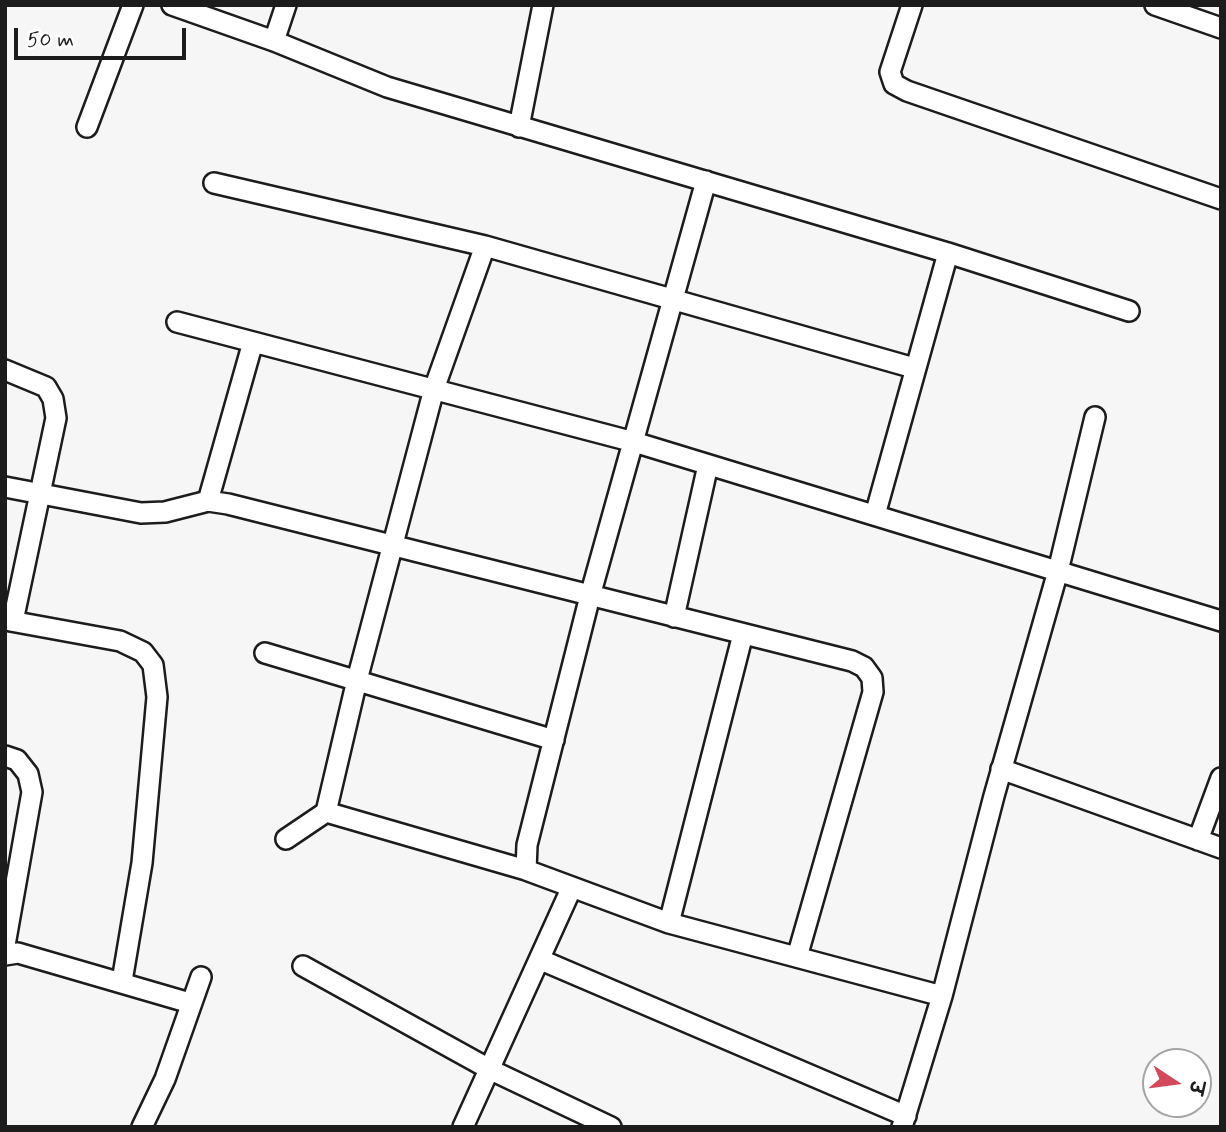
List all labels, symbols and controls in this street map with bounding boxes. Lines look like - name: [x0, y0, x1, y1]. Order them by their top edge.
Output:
- scale bar: [18, 14, 189, 58]
- text: 50 m: [27, 26, 74, 54]
- north arrow: [1142, 1048, 1212, 1118]
- text: उ: [1182, 1078, 1210, 1096]

